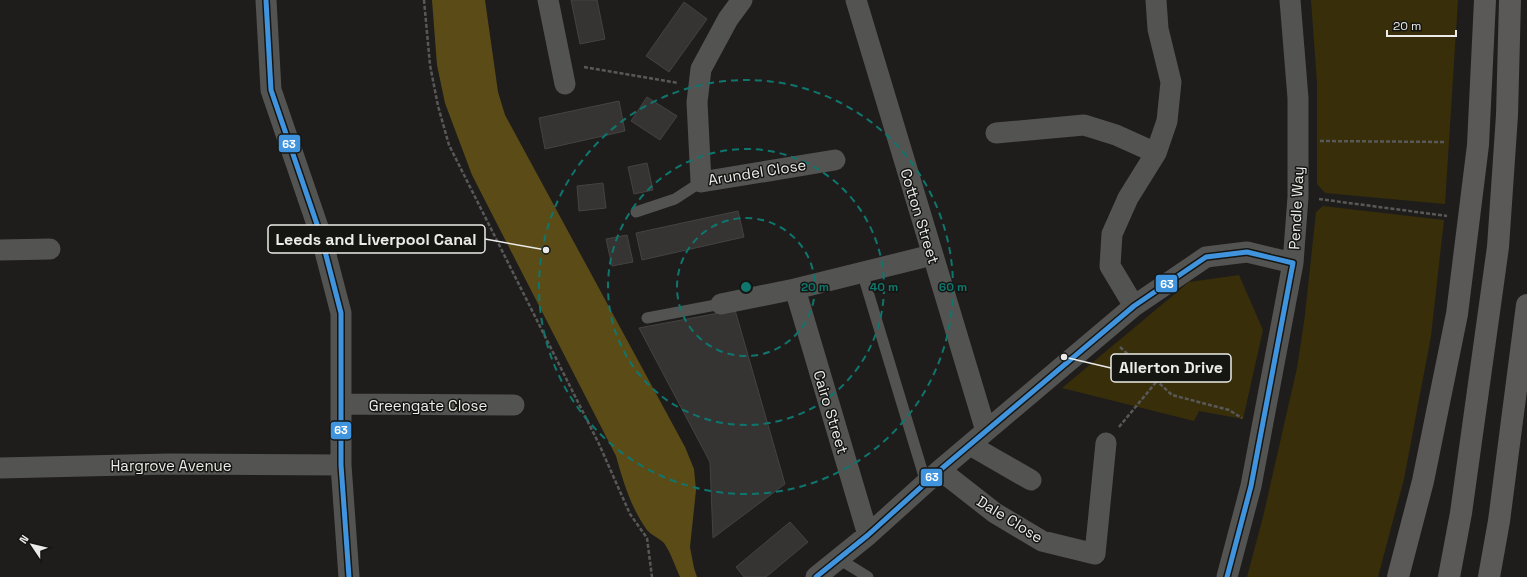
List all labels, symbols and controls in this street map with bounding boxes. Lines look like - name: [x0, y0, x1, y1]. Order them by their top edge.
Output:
- scale bar: [1387, 12, 1456, 38]
- text: 20 m: [1393, 18, 1421, 34]
- line badge: 63: [278, 134, 301, 153]
- text: 63: [282, 137, 296, 151]
- street label: Arundel Close: [707, 155, 807, 189]
- street label: Cotton Street: [896, 166, 944, 266]
- street label: Pendle Way: [1284, 166, 1308, 250]
- callout: Leeds and Liverpool Canal: [268, 225, 485, 253]
- text: Leeds and Liverpool Canal: [275, 229, 477, 250]
- line badge: 63: [1155, 274, 1178, 293]
- text: 63: [1160, 277, 1174, 291]
- text: 20 m: [801, 279, 829, 295]
- text: 40 m: [870, 279, 898, 295]
- text: 60 m: [939, 279, 967, 295]
- centre of rings: [739, 280, 753, 294]
- callout: Allerton Drive: [1111, 354, 1231, 382]
- text: Allerton Drive: [1119, 357, 1223, 378]
- street label: Cairo Street: [809, 368, 853, 456]
- street label: Greengate Close: [369, 396, 487, 415]
- line badge: 63: [330, 421, 352, 440]
- text: 63: [334, 423, 348, 437]
- street label: Hargrove Avenue: [110, 456, 232, 475]
- line badge: 63: [920, 468, 943, 487]
- text: 63: [925, 470, 939, 484]
- street label: Dale Close: [973, 491, 1047, 547]
- north arrow: [12, 525, 52, 565]
- text: N: [16, 532, 32, 546]

